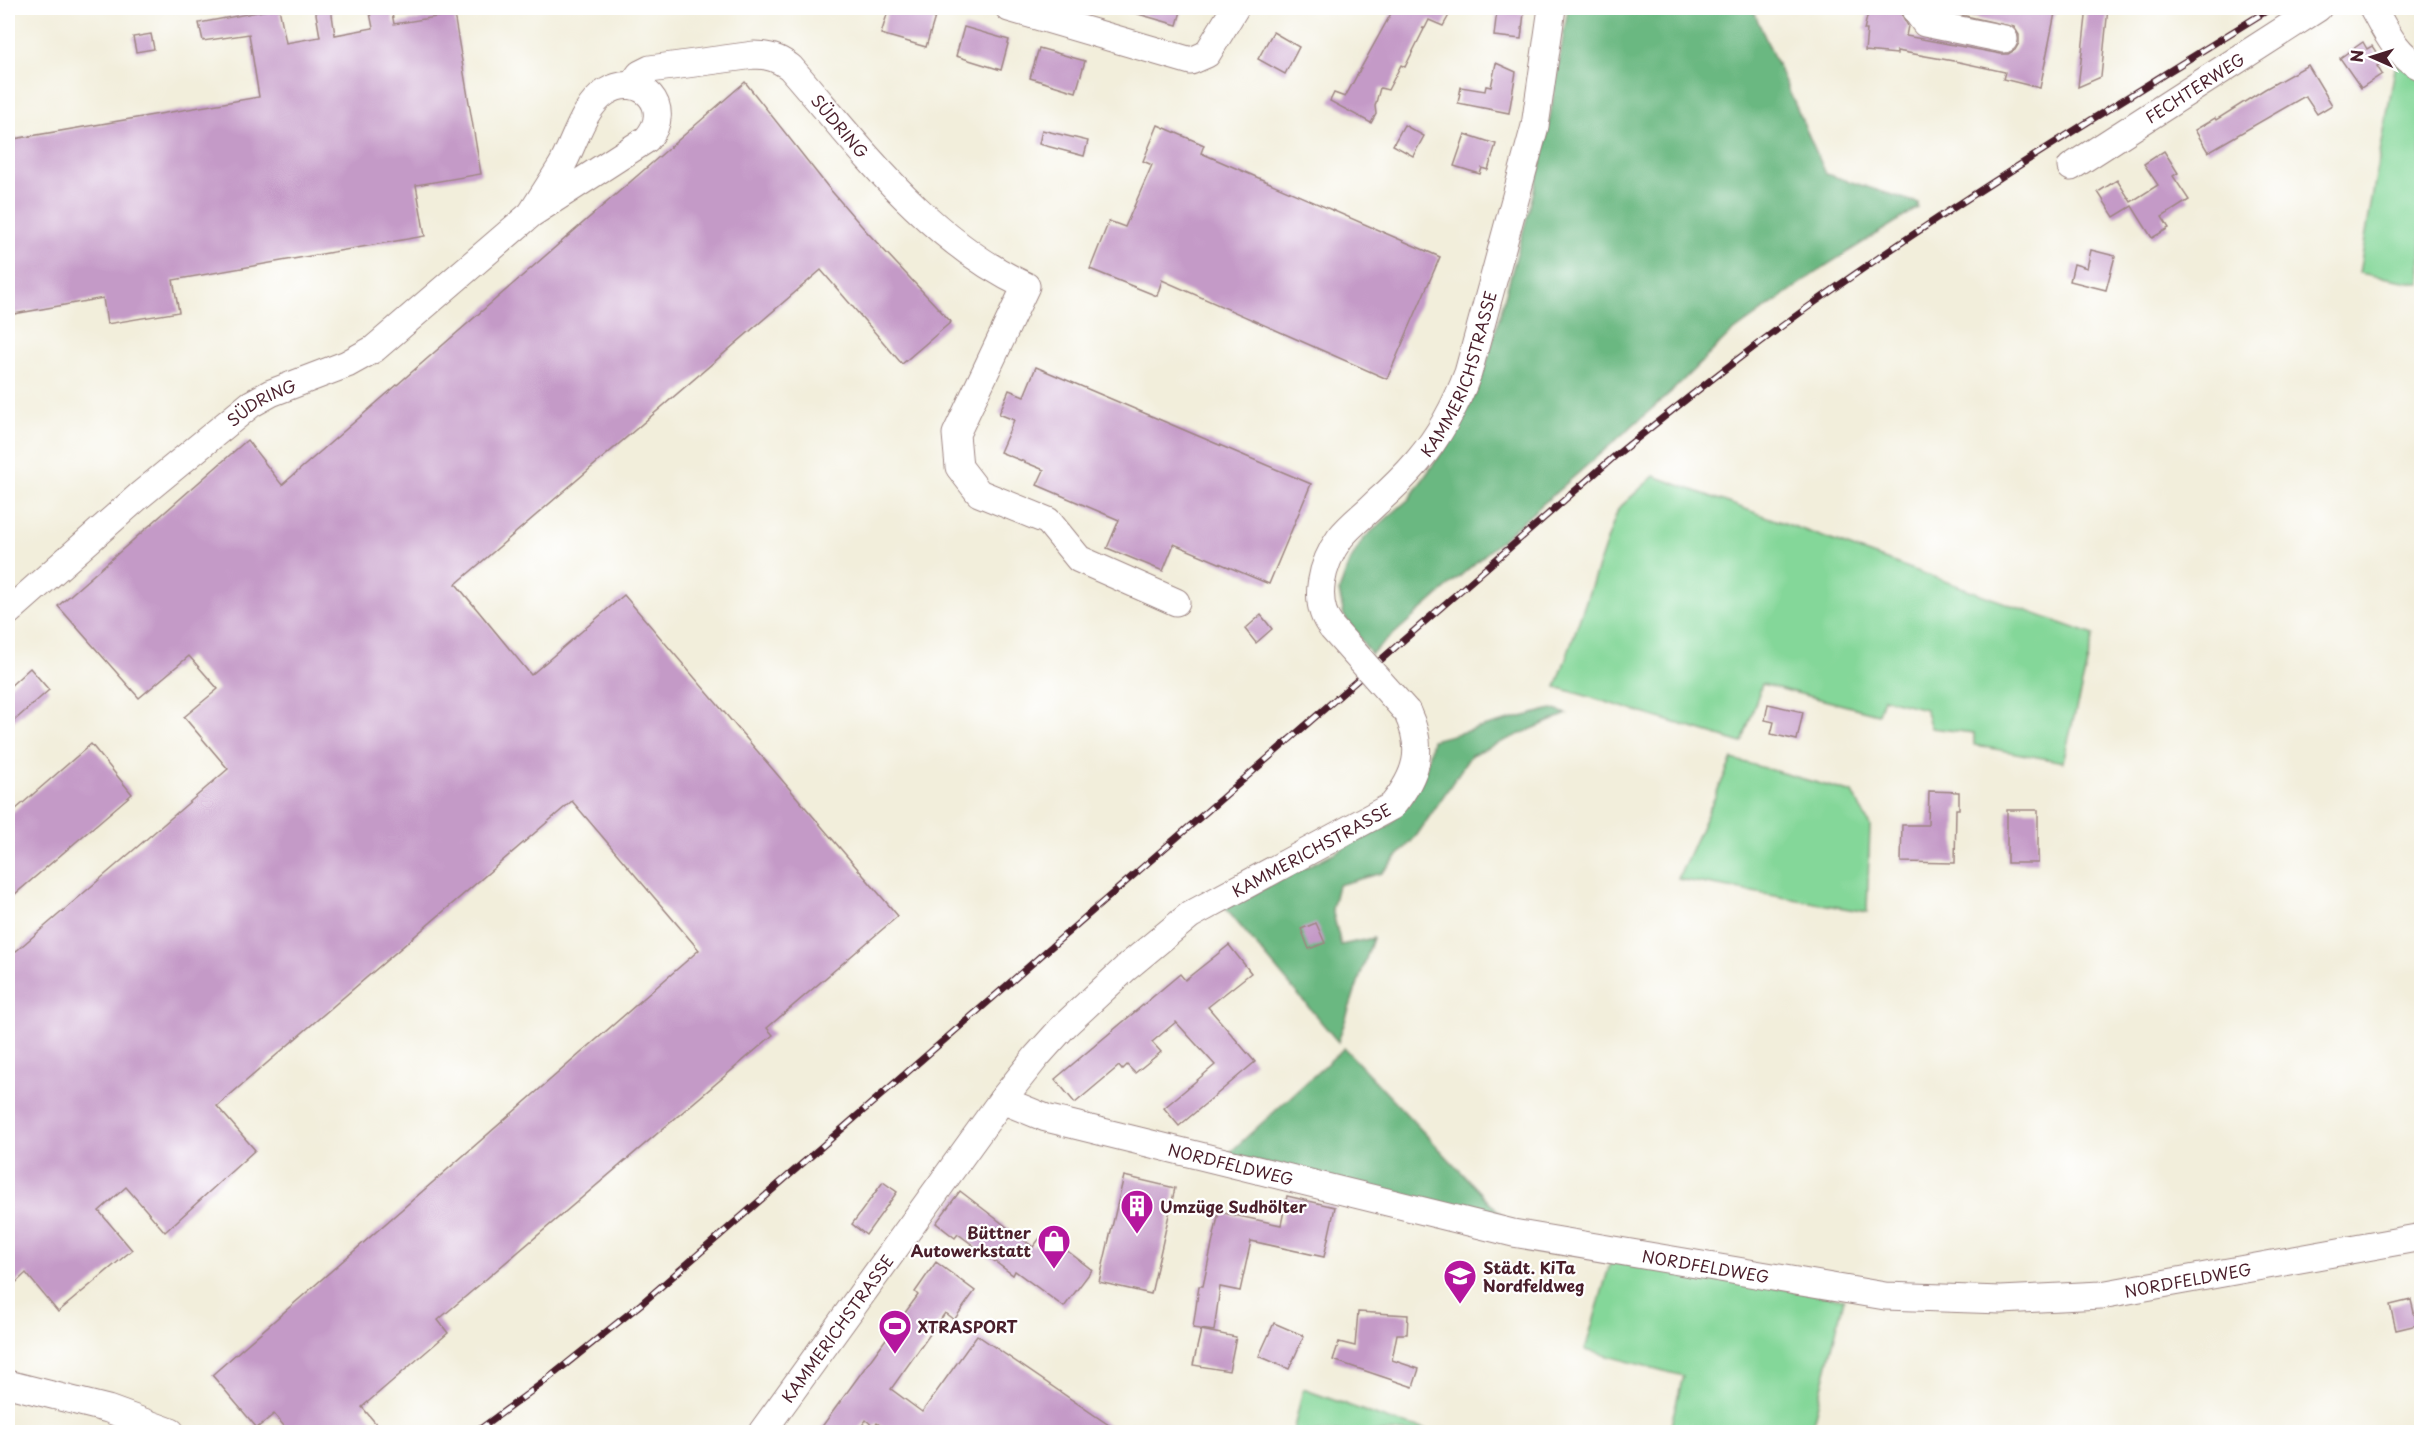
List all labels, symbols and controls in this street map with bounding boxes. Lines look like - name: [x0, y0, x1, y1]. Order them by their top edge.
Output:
- north arrow: [2342, 27, 2402, 87]
- street label: FECHTERWEG: [2140, 46, 2249, 128]
- text: N: [2344, 49, 2368, 63]
- street label: SÜDRING: [806, 88, 875, 163]
- street label: KAMMERICHSTRASSE: [1414, 288, 1502, 461]
- street label: SÜDRING: [221, 372, 300, 432]
- street label: KAMMERICHSTRASSE: [1227, 797, 1395, 902]
- street label: NORDFELDWEG: [1166, 1137, 1296, 1191]
- building icon: Umzüge Sudhölter: [1119, 1188, 1155, 1235]
- place label: Umzüge Sudhölter: [1160, 1194, 1307, 1218]
- place label: Büttner Autowerkstatt: [911, 1220, 1032, 1262]
- shop icon: Büttner Autowerkstatt: [1036, 1223, 1072, 1270]
- street label: NORDFELDWEG: [1640, 1243, 1771, 1288]
- street label: KAMMERICHSTRASSE: [775, 1249, 899, 1407]
- place label: Städt. KiTa Nordfeldweg: [1483, 1255, 1585, 1297]
- street label: NORDFELDWEG: [2122, 1256, 2253, 1303]
- school or university icon: Städt. KiTa Nordfeldweg: [1442, 1258, 1478, 1305]
- sports icon: XTRASPORT: [877, 1308, 913, 1355]
- place label: XTRASPORT: [918, 1314, 1017, 1338]

